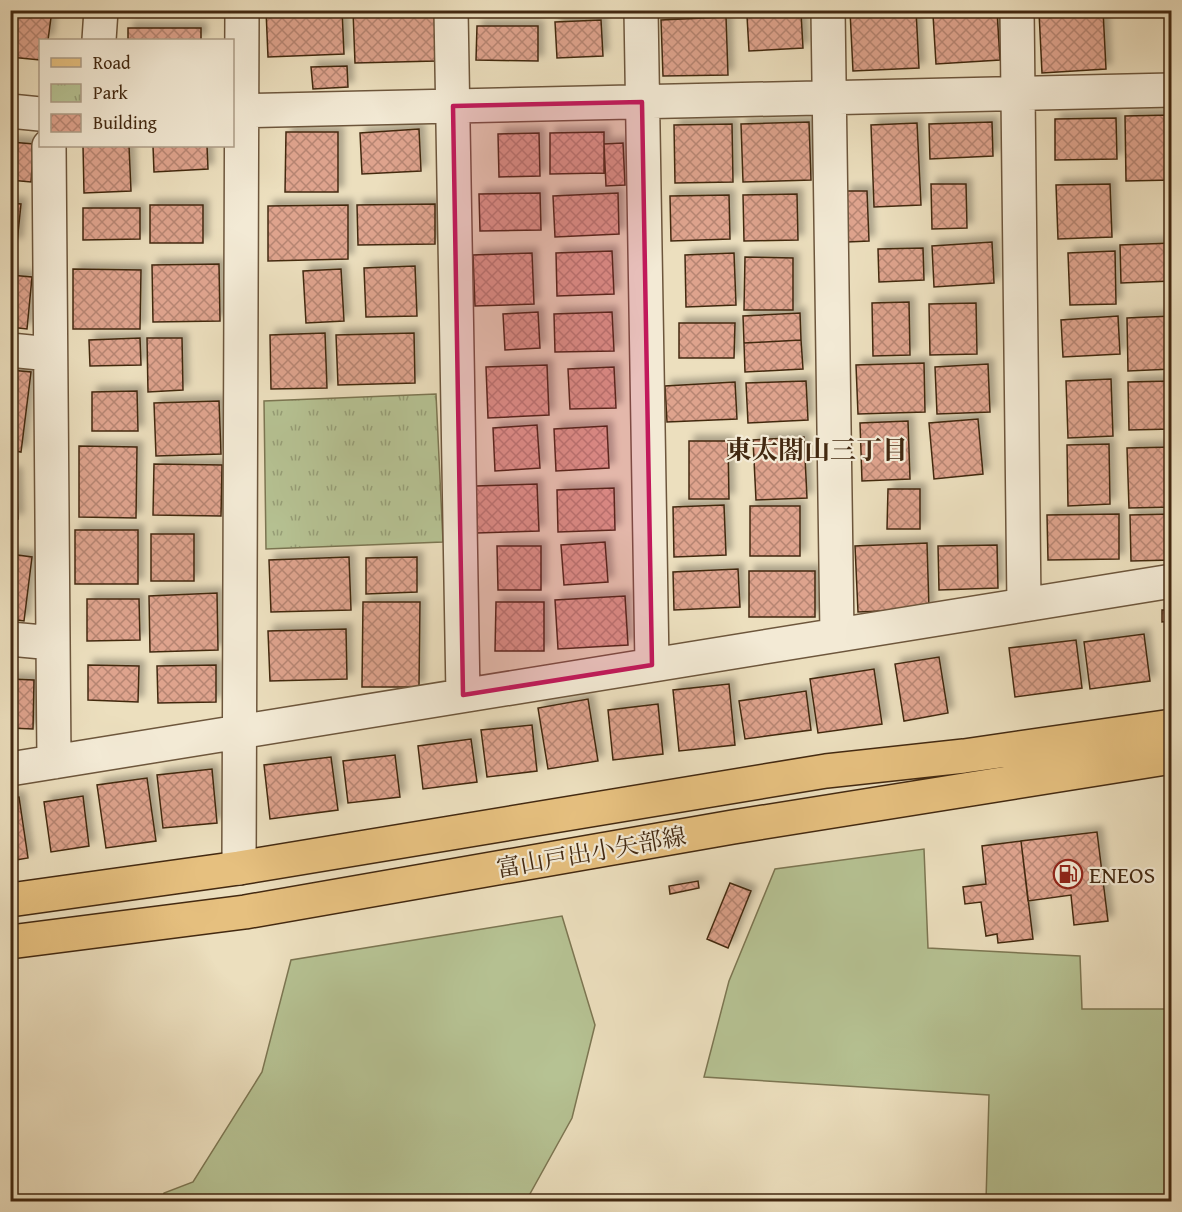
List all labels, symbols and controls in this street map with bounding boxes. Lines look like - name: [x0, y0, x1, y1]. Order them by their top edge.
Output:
- legend: [39, 39, 234, 147]
- text: Road: [93, 49, 131, 76]
- text: Park: [93, 79, 129, 106]
- text: Building: [93, 109, 157, 136]
- district label: 東太閤山三丁目: [726, 430, 908, 469]
- street label: 富山戸出小矢部線: [493, 818, 689, 886]
- place label: ENEOS: [1089, 857, 1155, 892]
- fuel station icon: ENEOS: [1052, 858, 1084, 890]

